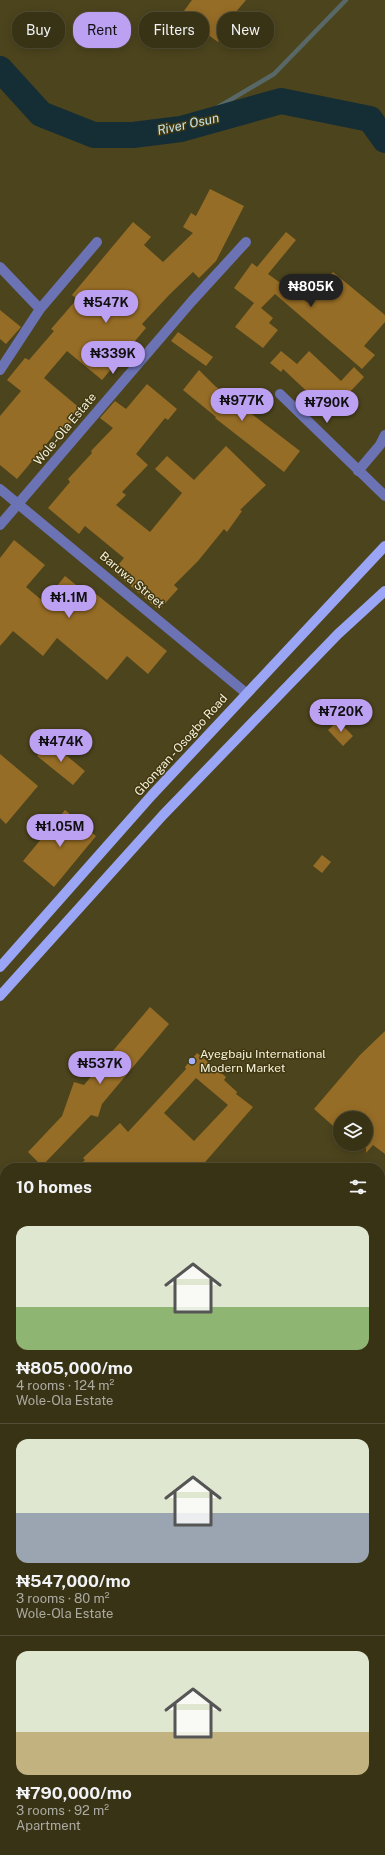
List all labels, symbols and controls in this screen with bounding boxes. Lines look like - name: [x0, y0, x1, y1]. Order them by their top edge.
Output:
- chip: Buy: [12, 12, 65, 48]
- chip: Rent: [73, 12, 131, 48]
- chip: Filters: [139, 12, 209, 48]
- chip: New: [217, 12, 274, 48]
- water label: River Osun: [156, 110, 220, 138]
- pin: ₦805K: [283, 274, 339, 308]
- text: ₦805K: [288, 279, 334, 294]
- pin: ₦547K: [78, 290, 134, 324]
- text: ₦547K: [83, 295, 129, 310]
- pin: ₦339K: [85, 341, 141, 375]
- text: ₦339K: [90, 346, 136, 361]
- pin: ₦977K: [214, 388, 270, 422]
- street label: Wole-Ola Estate: [31, 390, 99, 468]
- pin: ₦790K: [299, 390, 355, 424]
- text: ₦977K: [220, 393, 264, 408]
- text: ₦790K: [304, 395, 350, 410]
- street label: Baruwa Street: [97, 549, 167, 611]
- pin: ₦1.1M: [41, 585, 97, 619]
- text: ₦1.1M: [50, 590, 88, 605]
- street label: Gbongan - Osogbo Road: [132, 691, 230, 799]
- pin: ₦720K: [313, 699, 369, 733]
- text: ₦720K: [319, 704, 363, 719]
- pin: ₦474K: [33, 729, 89, 763]
- text: ₦474K: [38, 734, 84, 749]
- pin: ₦1.05M: [27, 814, 93, 848]
- text: ₦1.05M: [36, 819, 84, 834]
- place label: Ayegbaju International Modern Market: [200, 1047, 326, 1075]
- pin: ₦537K: [72, 1051, 128, 1085]
- text: ₦537K: [77, 1056, 123, 1071]
- marker: Ayegbaju International Modern Market: [187, 1056, 197, 1066]
- map controls: [333, 1111, 373, 1151]
- button: layers: [333, 1111, 373, 1151]
- icon: filters: [347, 1176, 369, 1198]
- text: 10 homes: [16, 1177, 92, 1197]
- icon: home: [157, 1252, 229, 1324]
- text: ₦805,000/mo: [16, 1358, 133, 1378]
- text: 4 rooms · 124 m²: [16, 1378, 114, 1393]
- text: Wole-Ola Estate: [16, 1393, 113, 1408]
- icon: home: [157, 1465, 229, 1537]
- text: ₦547,000/mo: [16, 1571, 130, 1591]
- text: 3 rooms · 80 m²: [16, 1591, 109, 1606]
- text: Wole-Ola Estate: [16, 1606, 113, 1621]
- icon: home: [157, 1677, 229, 1749]
- text: ₦790,000/mo: [16, 1783, 132, 1803]
- text: 3 rooms · 92 m²: [16, 1803, 109, 1818]
- text: Apartment: [16, 1818, 81, 1833]

